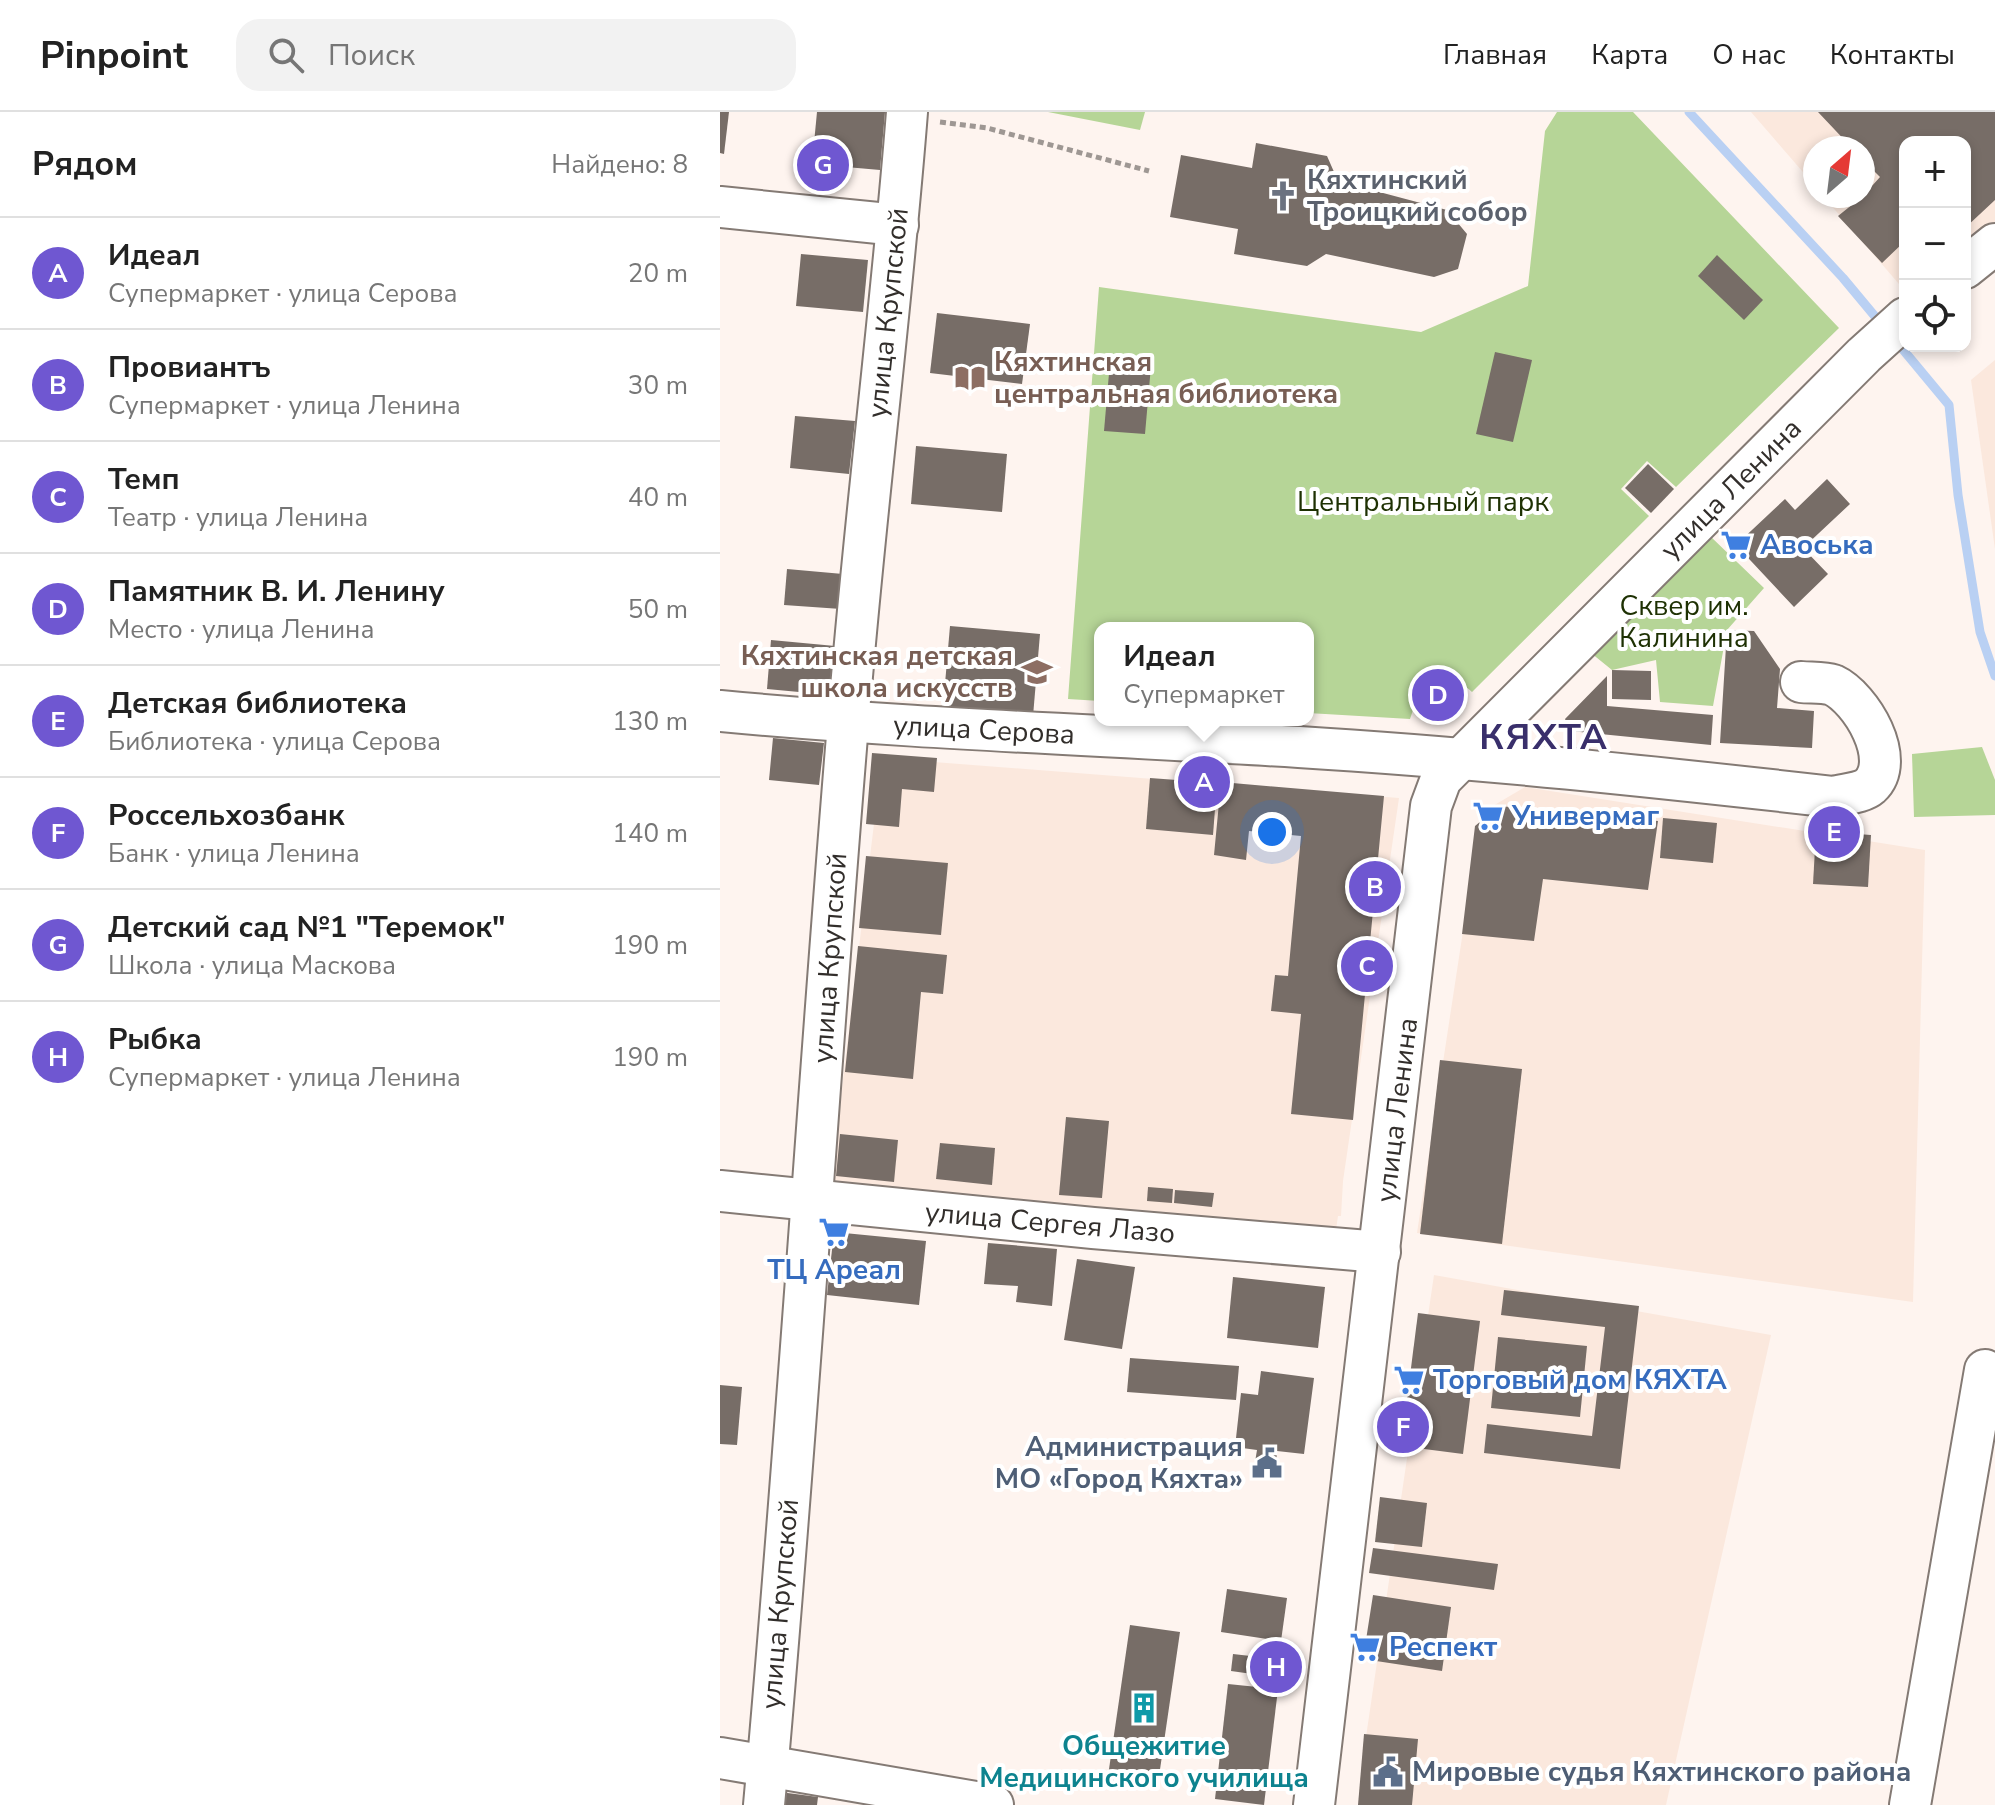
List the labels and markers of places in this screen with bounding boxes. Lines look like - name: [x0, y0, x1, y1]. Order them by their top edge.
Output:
- pin: G: [797, 135, 849, 195]
- place label: Кяхтинский Троицкий собор: [1307, 161, 1528, 231]
- church icon: Кяхтинский Троицкий собор: [1266, 179, 1300, 213]
- place label: Кяхтинская центральная библиотека: [994, 343, 1338, 413]
- library icon: Кяхтинская центральная библиотека: [953, 361, 987, 395]
- place label: Авоська: [1760, 526, 1874, 564]
- supermarket icon: Авоська: [1719, 528, 1753, 562]
- place label: Кяхтинская детская школа искусств: [741, 637, 1013, 707]
- school or university icon: Кяхтинская детская школа искусств: [1020, 655, 1054, 689]
- pin: D: [1412, 665, 1464, 725]
- pin: A: [1178, 752, 1230, 812]
- place label: Универмаг: [1511, 797, 1660, 835]
- supermarket icon: Универмаг: [1471, 799, 1505, 833]
- pin: E: [1808, 802, 1860, 862]
- pin: B: [1349, 857, 1401, 917]
- pin: C: [1341, 936, 1393, 996]
- supermarket icon: ТЦ Ареал: [817, 1215, 851, 1249]
- place label: ТЦ Ареал: [767, 1251, 901, 1289]
- place label: Торговый дом КЯХТА: [1433, 1361, 1727, 1399]
- supermarket icon: Торговый дом КЯХТА: [1392, 1363, 1426, 1397]
- pin: F: [1377, 1397, 1429, 1457]
- place label: Администрация МО «Город Кяхта»: [995, 1428, 1243, 1498]
- public building icon: Администрация МО «Город Кяхта»: [1250, 1446, 1284, 1480]
- place label: Респект: [1389, 1628, 1498, 1666]
- supermarket icon: Респект: [1348, 1630, 1382, 1664]
- pin: H: [1250, 1637, 1302, 1697]
- building icon: Общежитие Медицинского училища: [1127, 1691, 1161, 1725]
- place label: Общежитие Медицинского училища: [979, 1727, 1309, 1797]
- place label: Мировые судья Кяхтинского района: [1412, 1753, 1912, 1791]
- public building icon: Мировые судья Кяхтинского района: [1371, 1755, 1405, 1789]

